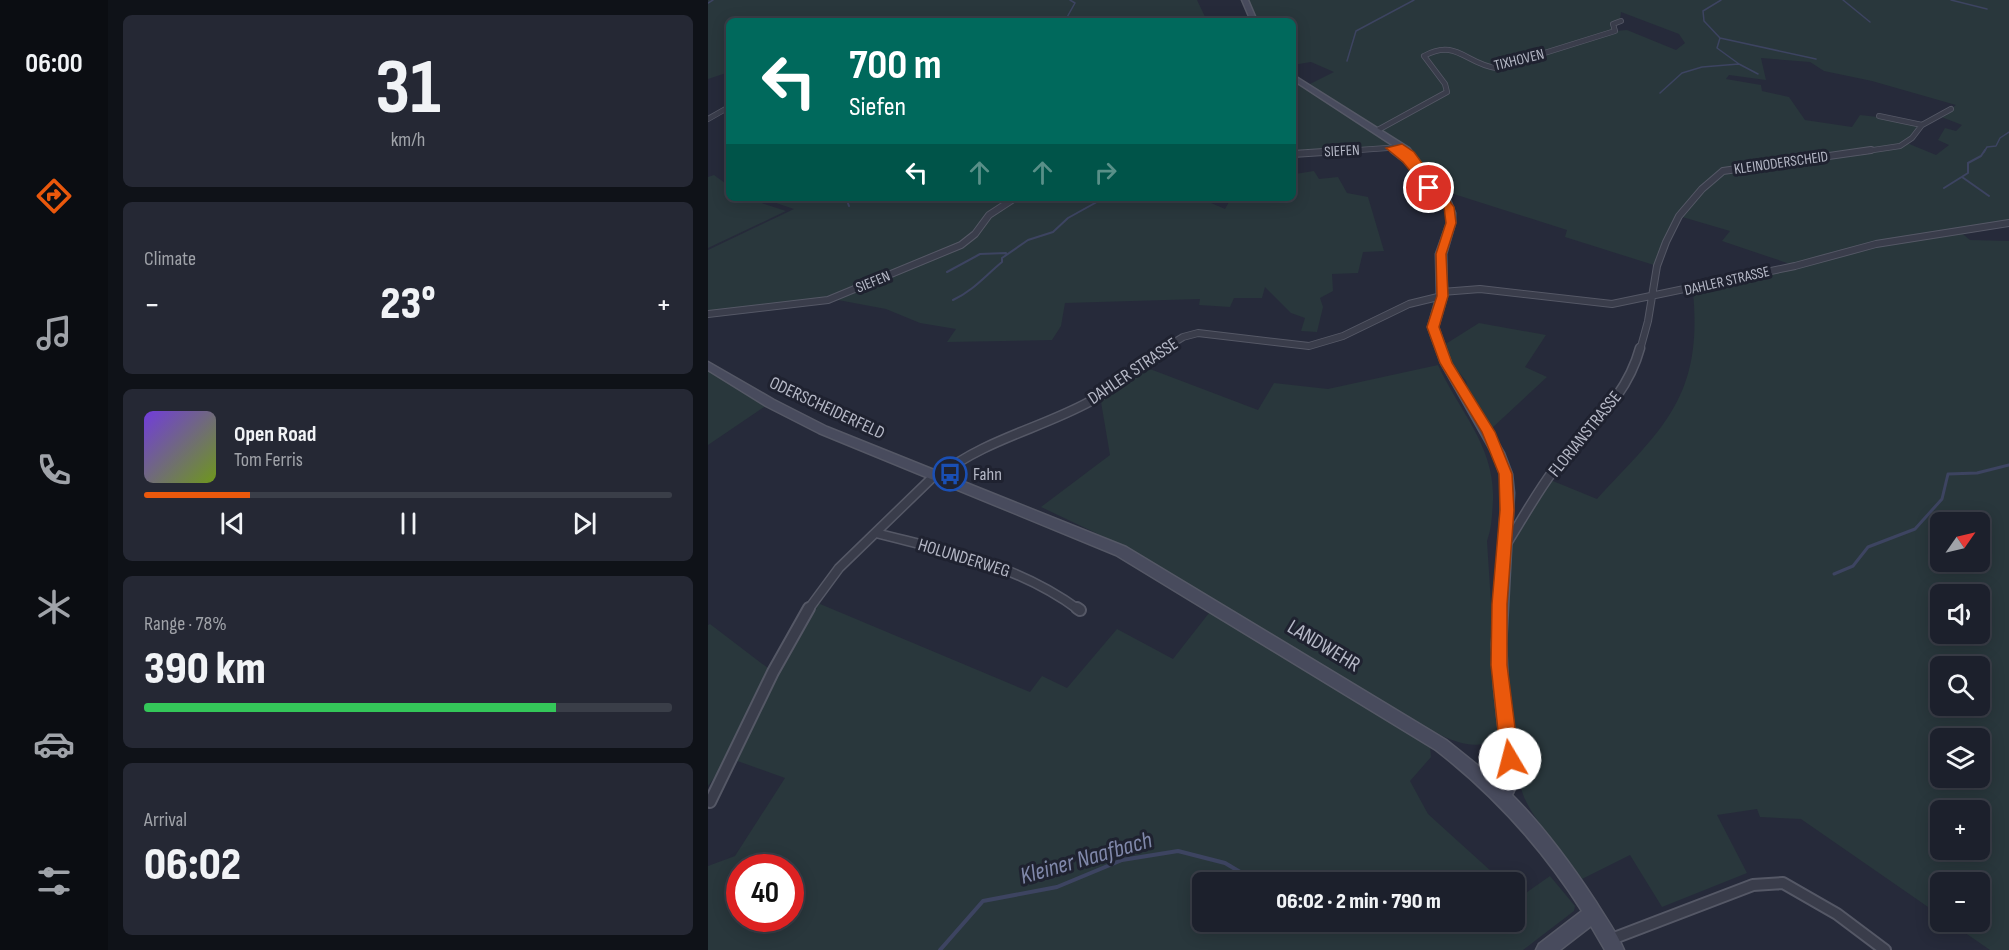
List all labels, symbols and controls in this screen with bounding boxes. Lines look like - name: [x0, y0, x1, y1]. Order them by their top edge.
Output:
- text: 700 m: [849, 40, 942, 91]
- text: 31: [375, 42, 441, 135]
- icon: left: [750, 42, 828, 120]
- street label: TIXHOVEN: [1492, 45, 1546, 75]
- text: 06:00: [25, 48, 83, 80]
- text: Siefen: [849, 91, 906, 123]
- text: km/h: [391, 128, 425, 152]
- street label: SIEFEN: [1324, 141, 1360, 161]
- street label: KLEINODERSCHEID: [1733, 147, 1829, 179]
- icon: left: [900, 156, 933, 189]
- icon: ahead: [963, 156, 996, 189]
- icon: ahead: [1026, 156, 1059, 189]
- icon: right: [1089, 156, 1122, 189]
- pin: [1403, 162, 1454, 213]
- icon: arrive: [1412, 171, 1445, 204]
- icon: directions: [33, 175, 75, 217]
- text: Climate: [144, 247, 196, 271]
- street label: DAHLER STRASSE: [1683, 262, 1771, 300]
- street label: SIEFEN: [853, 267, 893, 297]
- text: 23°: [380, 277, 436, 332]
- text: −: [144, 285, 160, 325]
- text: +: [656, 285, 672, 325]
- icon: music: [33, 312, 75, 354]
- street label: DAHLER STRASSE: [1084, 333, 1182, 409]
- street label: ODERSCHEIDERFELD: [766, 372, 888, 444]
- street label: FLORIANSTRASSE: [1544, 387, 1626, 481]
- text: Open Road: [234, 421, 316, 448]
- text: Tom Ferris: [234, 448, 303, 472]
- icon: phone: [33, 449, 75, 491]
- bus stop icon: Fahn: [932, 456, 968, 492]
- place label: Fahn: [973, 464, 1002, 485]
- icon: previous: [216, 507, 249, 540]
- icon: pause: [392, 507, 425, 540]
- icon: next: [568, 507, 601, 540]
- north arrow: [1930, 512, 1990, 572]
- map controls: [1930, 512, 1990, 932]
- street label: HOLUNDERWEG: [916, 534, 1012, 582]
- button: sound: [1930, 584, 1990, 644]
- icon: climate: [33, 586, 75, 628]
- text: Range · 78%: [144, 612, 227, 636]
- street label: LANDWEHR: [1283, 615, 1365, 678]
- text: 390 km: [144, 642, 266, 697]
- button: search: [1930, 656, 1990, 716]
- icon: car: [33, 723, 75, 765]
- position arrow: [1478, 727, 1542, 791]
- button: layers: [1930, 728, 1990, 788]
- button: +: [1930, 800, 1990, 860]
- text: Arrival: [144, 808, 187, 832]
- water label: Kleiner Naafbach: [1017, 825, 1155, 891]
- text: 06:02: [144, 838, 241, 893]
- speed limit sign: 40: [726, 854, 804, 932]
- icon: filters: [33, 860, 75, 902]
- button: −: [1930, 872, 1990, 932]
- text: 06:02 · 2 min · 790 m: [1276, 888, 1441, 915]

